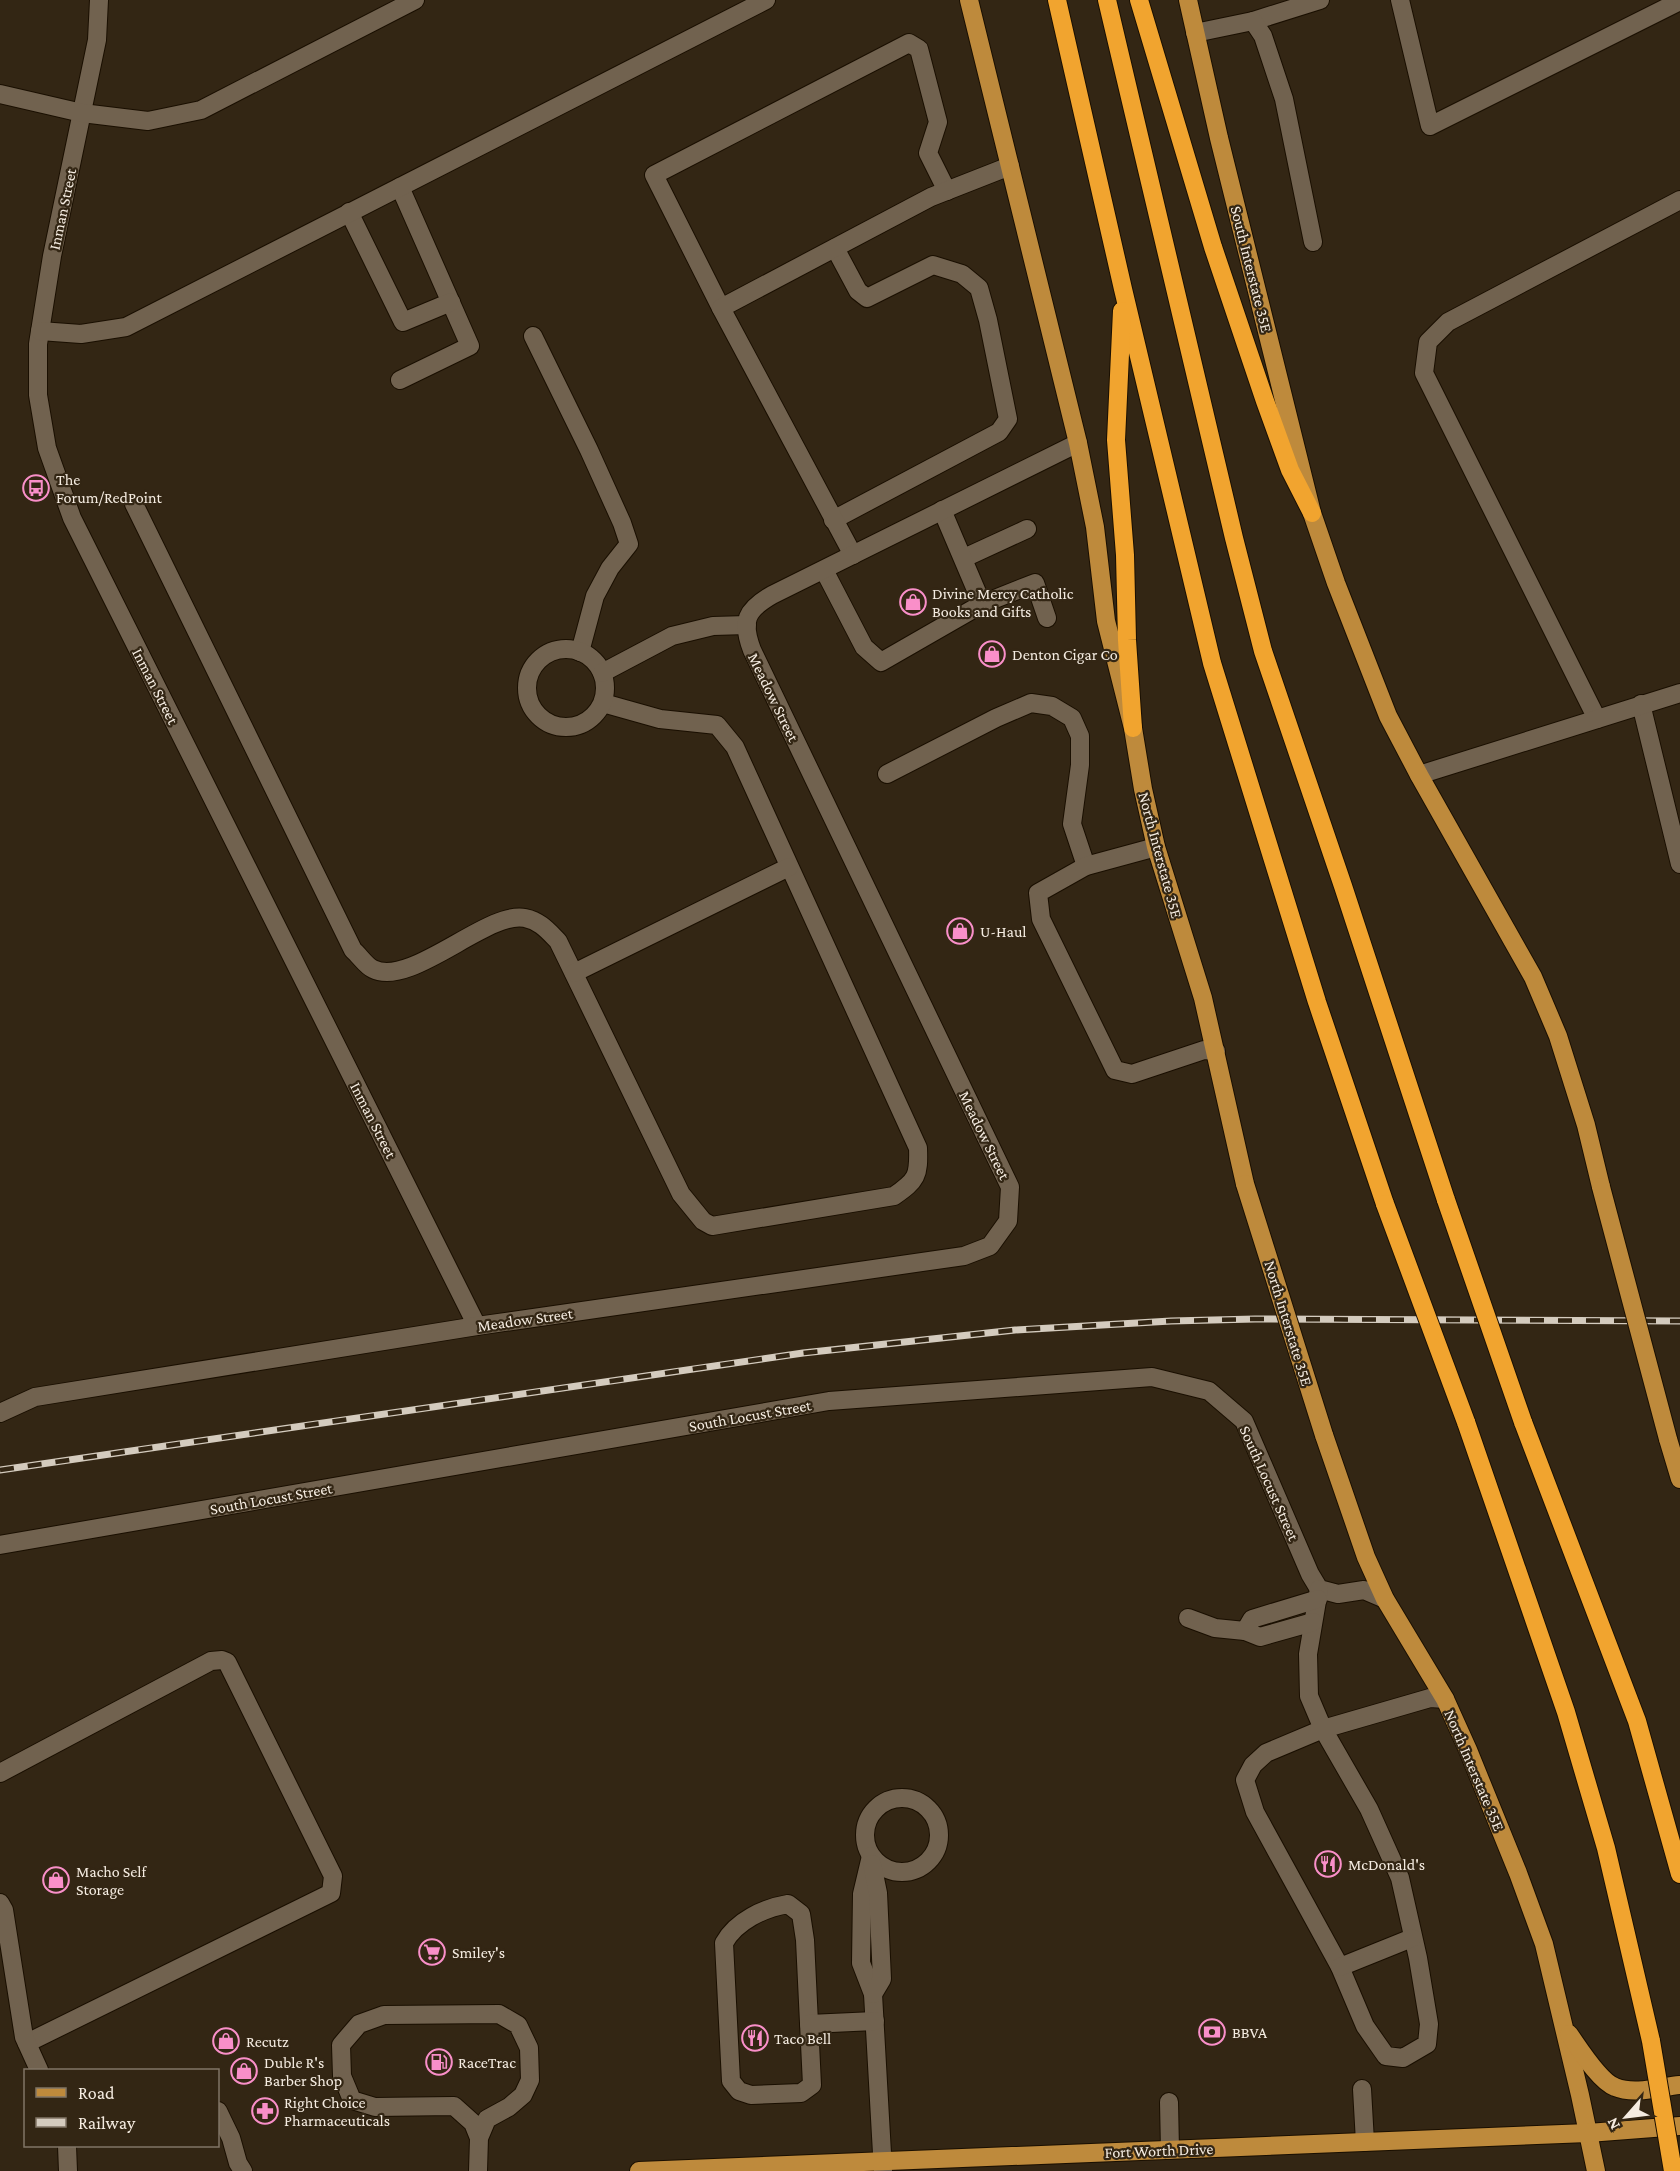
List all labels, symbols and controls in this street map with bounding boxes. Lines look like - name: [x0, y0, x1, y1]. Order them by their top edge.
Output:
- street label: Inman Street: [46, 166, 80, 251]
- street label: South Interstate 35E: [1228, 204, 1276, 335]
- place label: The Forum/RedPoint: [56, 471, 162, 506]
- bus stop icon: The Forum/RedPoint: [21, 473, 51, 503]
- place label: Divine Mercy Catholic Books and Gifts: [932, 585, 1074, 620]
- shop icon: Divine Mercy Catholic Books and Gifts: [898, 587, 928, 617]
- shop icon: Denton Cigar Co: [977, 639, 1007, 669]
- street label: Inman Street: [129, 645, 182, 728]
- place label: Denton Cigar Co: [1012, 646, 1118, 664]
- street label: Meadow Street: [745, 650, 803, 745]
- street label: North Interstate 35E: [1135, 790, 1186, 920]
- shop icon: U-Haul: [945, 916, 975, 946]
- place label: U-Haul: [980, 923, 1027, 940]
- street label: Inman Street: [347, 1079, 400, 1162]
- street label: Meadow Street: [956, 1088, 1014, 1183]
- street label: North Interstate 35E: [1261, 1258, 1316, 1388]
- street label: Meadow Street: [476, 1304, 575, 1335]
- street label: South Locust Street: [688, 1396, 813, 1435]
- street label: South Locust Street: [1237, 1423, 1303, 1544]
- street label: South Locust Street: [209, 1479, 334, 1518]
- street label: North Interstate 35E: [1441, 1707, 1508, 1834]
- restaurant icon: McDonald's: [1313, 1849, 1343, 1879]
- place label: McDonald's: [1348, 1856, 1425, 1873]
- place label: Macho Self Storage: [76, 1863, 148, 1899]
- shop icon: Macho Self Storage: [41, 1865, 71, 1895]
- supermarket icon: Smiley's: [417, 1937, 447, 1967]
- place label: Smiley's: [452, 1944, 505, 1962]
- bank icon: BBVA: [1197, 2017, 1227, 2047]
- restaurant icon: Taco Bell: [740, 2023, 770, 2053]
- place label: BBVA: [1232, 2024, 1268, 2041]
- shop icon: Recutz: [211, 2026, 241, 2056]
- place label: Taco Bell: [774, 2030, 831, 2047]
- place label: Recutz: [246, 2033, 289, 2050]
- fuel station icon: RaceTrac: [424, 2047, 454, 2077]
- place label: Duble R's Barber Shop: [264, 2054, 342, 2090]
- place label: RaceTrac: [458, 2054, 516, 2071]
- shop icon: Duble R's Barber Shop: [229, 2056, 259, 2086]
- legend: [24, 2069, 219, 2147]
- text: Road: [78, 2083, 115, 2103]
- north arrow: [1596, 2087, 1656, 2147]
- place label: Right Choice Pharmaceuticals: [284, 2094, 390, 2129]
- pharmacy icon: Right Choice Pharmaceuticals: [250, 2096, 280, 2126]
- text: Railway: [78, 2113, 136, 2133]
- text: N: [1603, 2115, 1623, 2133]
- street label: Fort Worth Drive: [1104, 2140, 1214, 2161]

